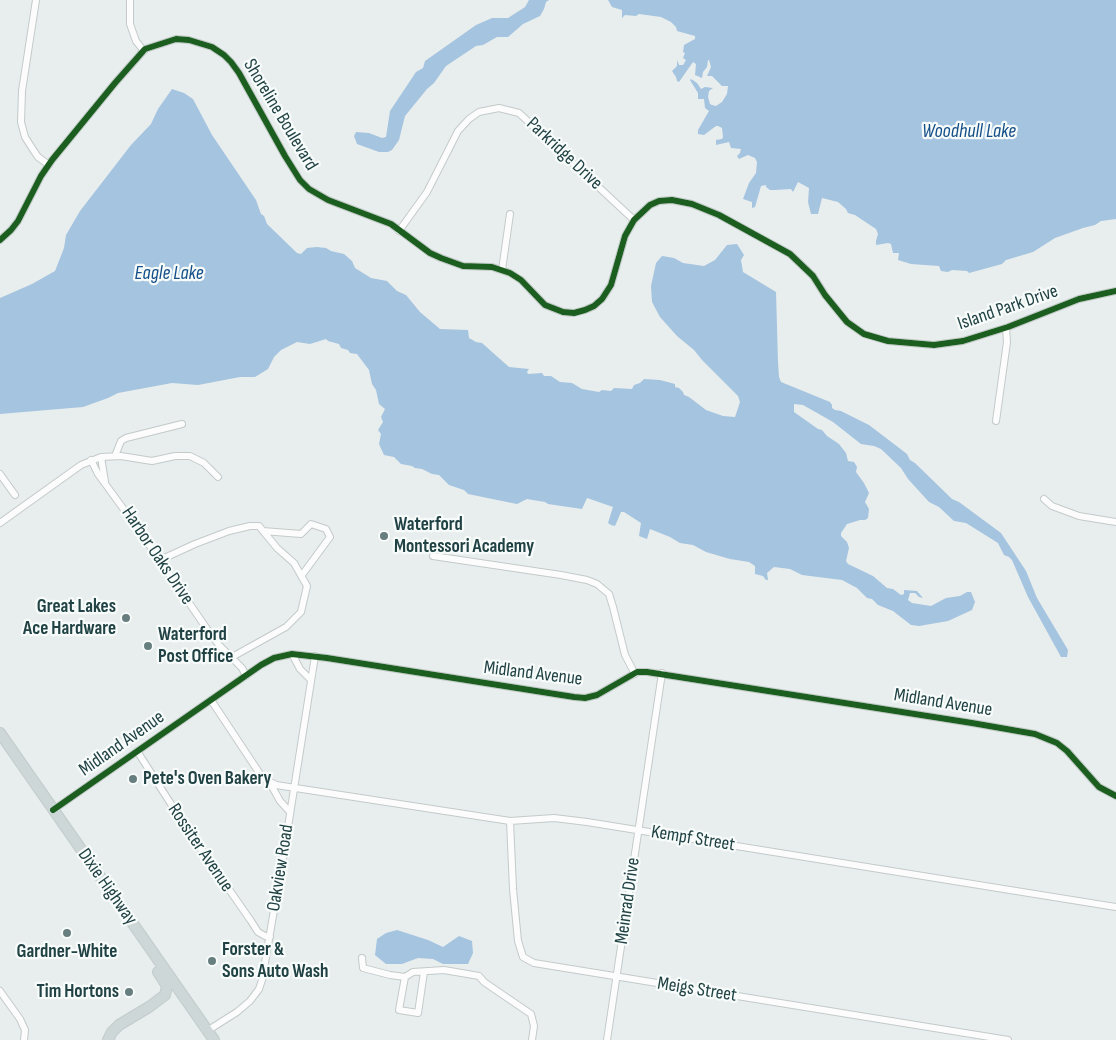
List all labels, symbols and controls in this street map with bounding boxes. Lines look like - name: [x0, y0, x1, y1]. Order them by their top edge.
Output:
- street label: Shoreline Boulevard: [238, 55, 322, 175]
- street label: Parkridge Drive: [521, 113, 607, 195]
- water label: Woodhull Lake: [922, 120, 1016, 144]
- water label: Eagle Lake: [135, 262, 203, 286]
- street label: Island Park Drive: [955, 280, 1061, 336]
- street label: Harbor Oaks Drive: [116, 503, 198, 609]
- place label: Waterford Montessori Academy: [394, 514, 534, 558]
- marker: Waterford Montessori Academy: [378, 530, 390, 542]
- place label: Great Lakes Ace Hardware: [23, 596, 116, 640]
- marker: Great Lakes Ace Hardware: [120, 612, 132, 624]
- place label: Waterford Post Office: [158, 624, 233, 668]
- marker: Waterford Post Office: [142, 640, 154, 652]
- street label: Midland Avenue: [482, 657, 584, 691]
- street label: Midland Avenue: [892, 684, 994, 722]
- street label: Midland Avenue: [75, 706, 169, 782]
- place label: Pete's Oven Bakery: [143, 768, 271, 790]
- marker: Pete's Oven Bakery: [127, 773, 139, 785]
- street label: Rossiter Avenue: [162, 800, 238, 896]
- street label: Kempf Street: [649, 821, 737, 857]
- street label: Oakview Road: [263, 823, 299, 913]
- street label: Dixie Highway: [72, 844, 142, 930]
- street label: Meinrad Drive: [611, 856, 645, 946]
- marker: Gardner-White: [61, 927, 73, 939]
- place label: Forster & Sons Auto Wash: [222, 939, 329, 983]
- place label: Gardner-White: [17, 941, 117, 963]
- marker: Forster & Sons Auto Wash: [206, 955, 218, 967]
- street label: Meigs Street: [656, 972, 738, 1008]
- place label: Tim Hortons: [37, 981, 119, 1003]
- marker: Tim Hortons: [123, 986, 135, 998]

